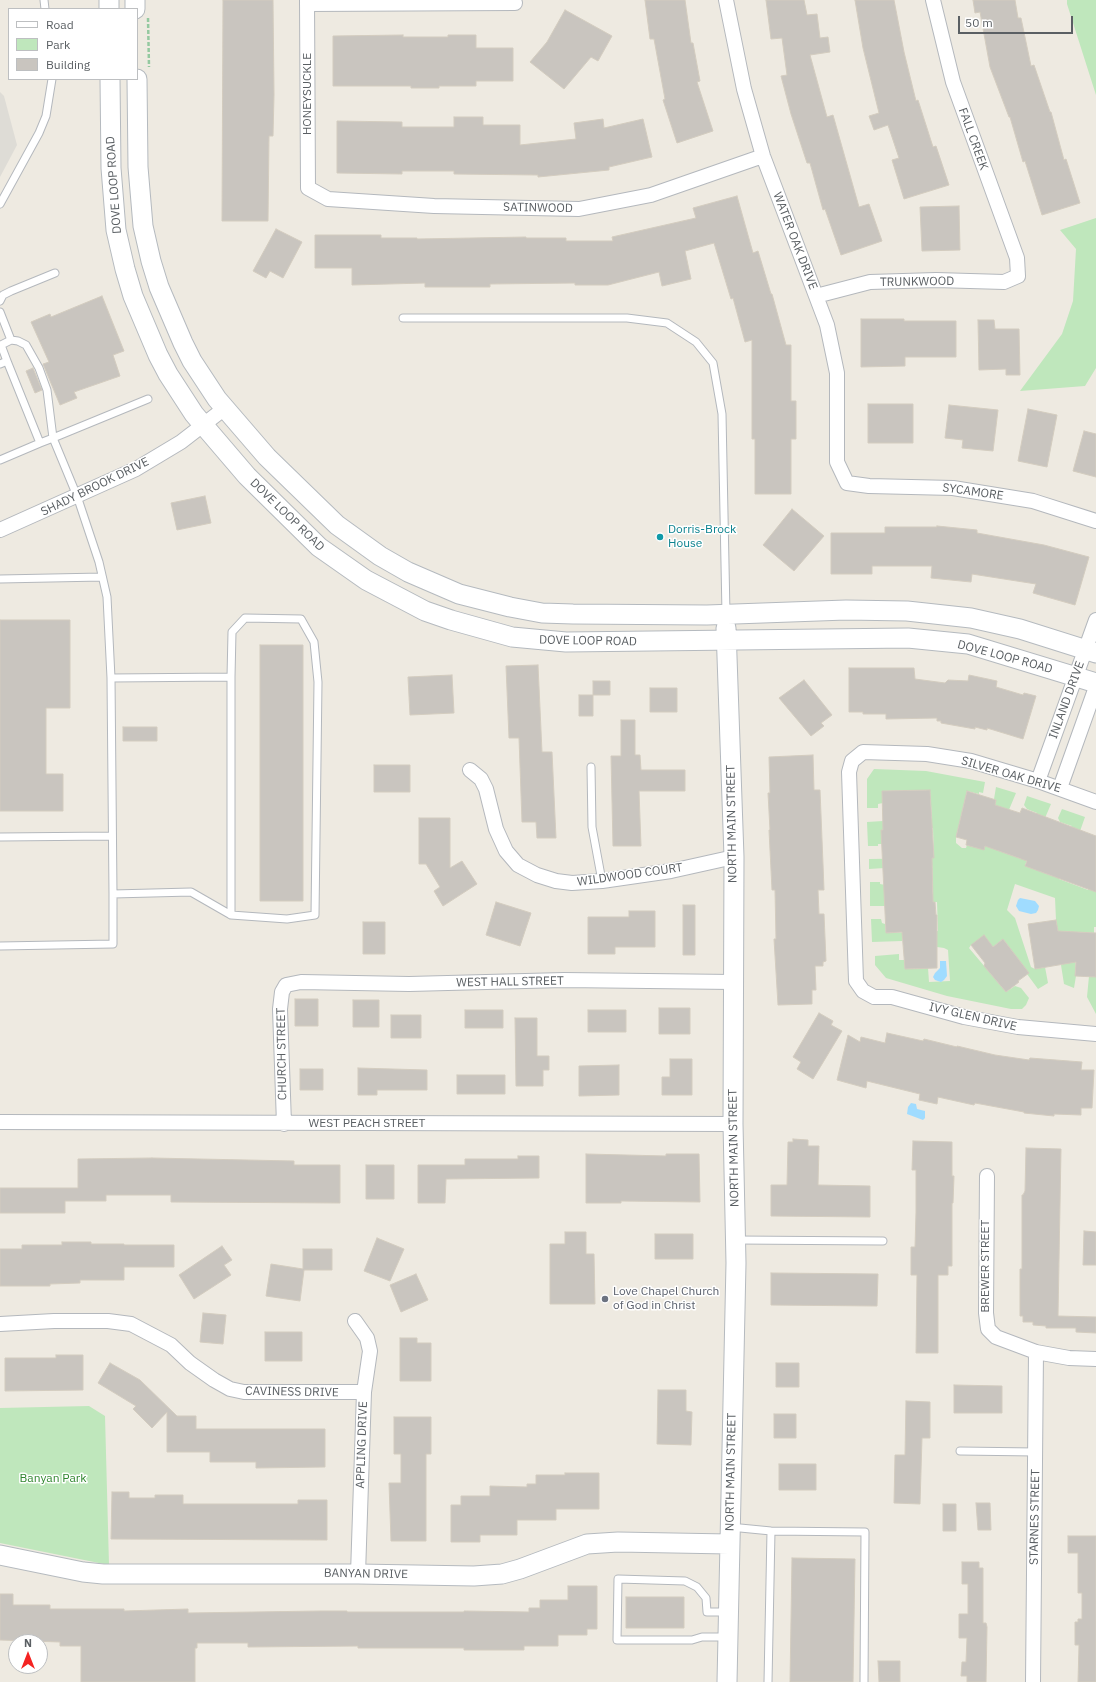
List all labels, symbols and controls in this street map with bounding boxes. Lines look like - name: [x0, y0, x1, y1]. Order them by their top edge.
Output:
- legend: [8, 8, 138, 80]
- scale bar: [960, 8, 1075, 34]
- text: 50 m: [965, 15, 993, 30]
- text: Road: [46, 17, 74, 32]
- text: Park: [46, 37, 70, 52]
- street label: HONEYSUCKLE: [301, 53, 315, 135]
- text: Building: [46, 57, 90, 72]
- street label: FALL CREEK: [955, 106, 991, 172]
- street label: DOVE LOOP ROAD: [103, 136, 125, 234]
- street label: WATER OAK DRIVE: [770, 190, 820, 292]
- street label: SATINWOOD: [503, 200, 573, 216]
- street label: TRUNKWOOD: [880, 274, 954, 290]
- street label: SHADY BROOK DRIVE: [39, 455, 151, 519]
- street label: DOVE LOOP ROAD: [247, 476, 327, 554]
- street label: SYCAMORE: [941, 481, 1005, 503]
- place label: Dorris-Brock House: [668, 523, 736, 551]
- marker: Dorris-Brock House: [655, 532, 665, 542]
- street label: DOVE LOOP ROAD: [539, 633, 637, 649]
- street label: DOVE LOOP ROAD: [956, 637, 1054, 677]
- street label: INLAND DRIVE: [1046, 659, 1088, 741]
- street label: SILVER OAK DRIVE: [959, 754, 1063, 796]
- street label: NORTH MAIN STREET: [724, 765, 740, 883]
- street label: WILDWOOD COURT: [576, 860, 684, 890]
- street label: WEST HALL STREET: [456, 974, 564, 990]
- street label: IVY GLEN DRIVE: [928, 1000, 1018, 1034]
- street label: CHURCH STREET: [274, 1008, 290, 1100]
- street label: NORTH MAIN STREET: [726, 1089, 742, 1207]
- street label: WEST PEACH STREET: [309, 1117, 425, 1131]
- street label: BREWER STREET: [979, 1220, 993, 1312]
- place label: Love Chapel Church of God in Christ: [613, 1285, 719, 1313]
- marker: Love Chapel Church of God in Christ: [600, 1294, 610, 1304]
- street label: CAVINESS DRIVE: [245, 1384, 339, 1400]
- street label: APPLING DRIVE: [353, 1401, 371, 1489]
- street label: NORTH MAIN STREET: [723, 1413, 739, 1531]
- street label: STARNES STREET: [1027, 1469, 1043, 1565]
- park label: Banyan Park: [19, 1472, 87, 1486]
- street label: BANYAN DRIVE: [324, 1566, 408, 1582]
- north arrow: [8, 1634, 48, 1674]
- text: N: [24, 1636, 32, 1650]

